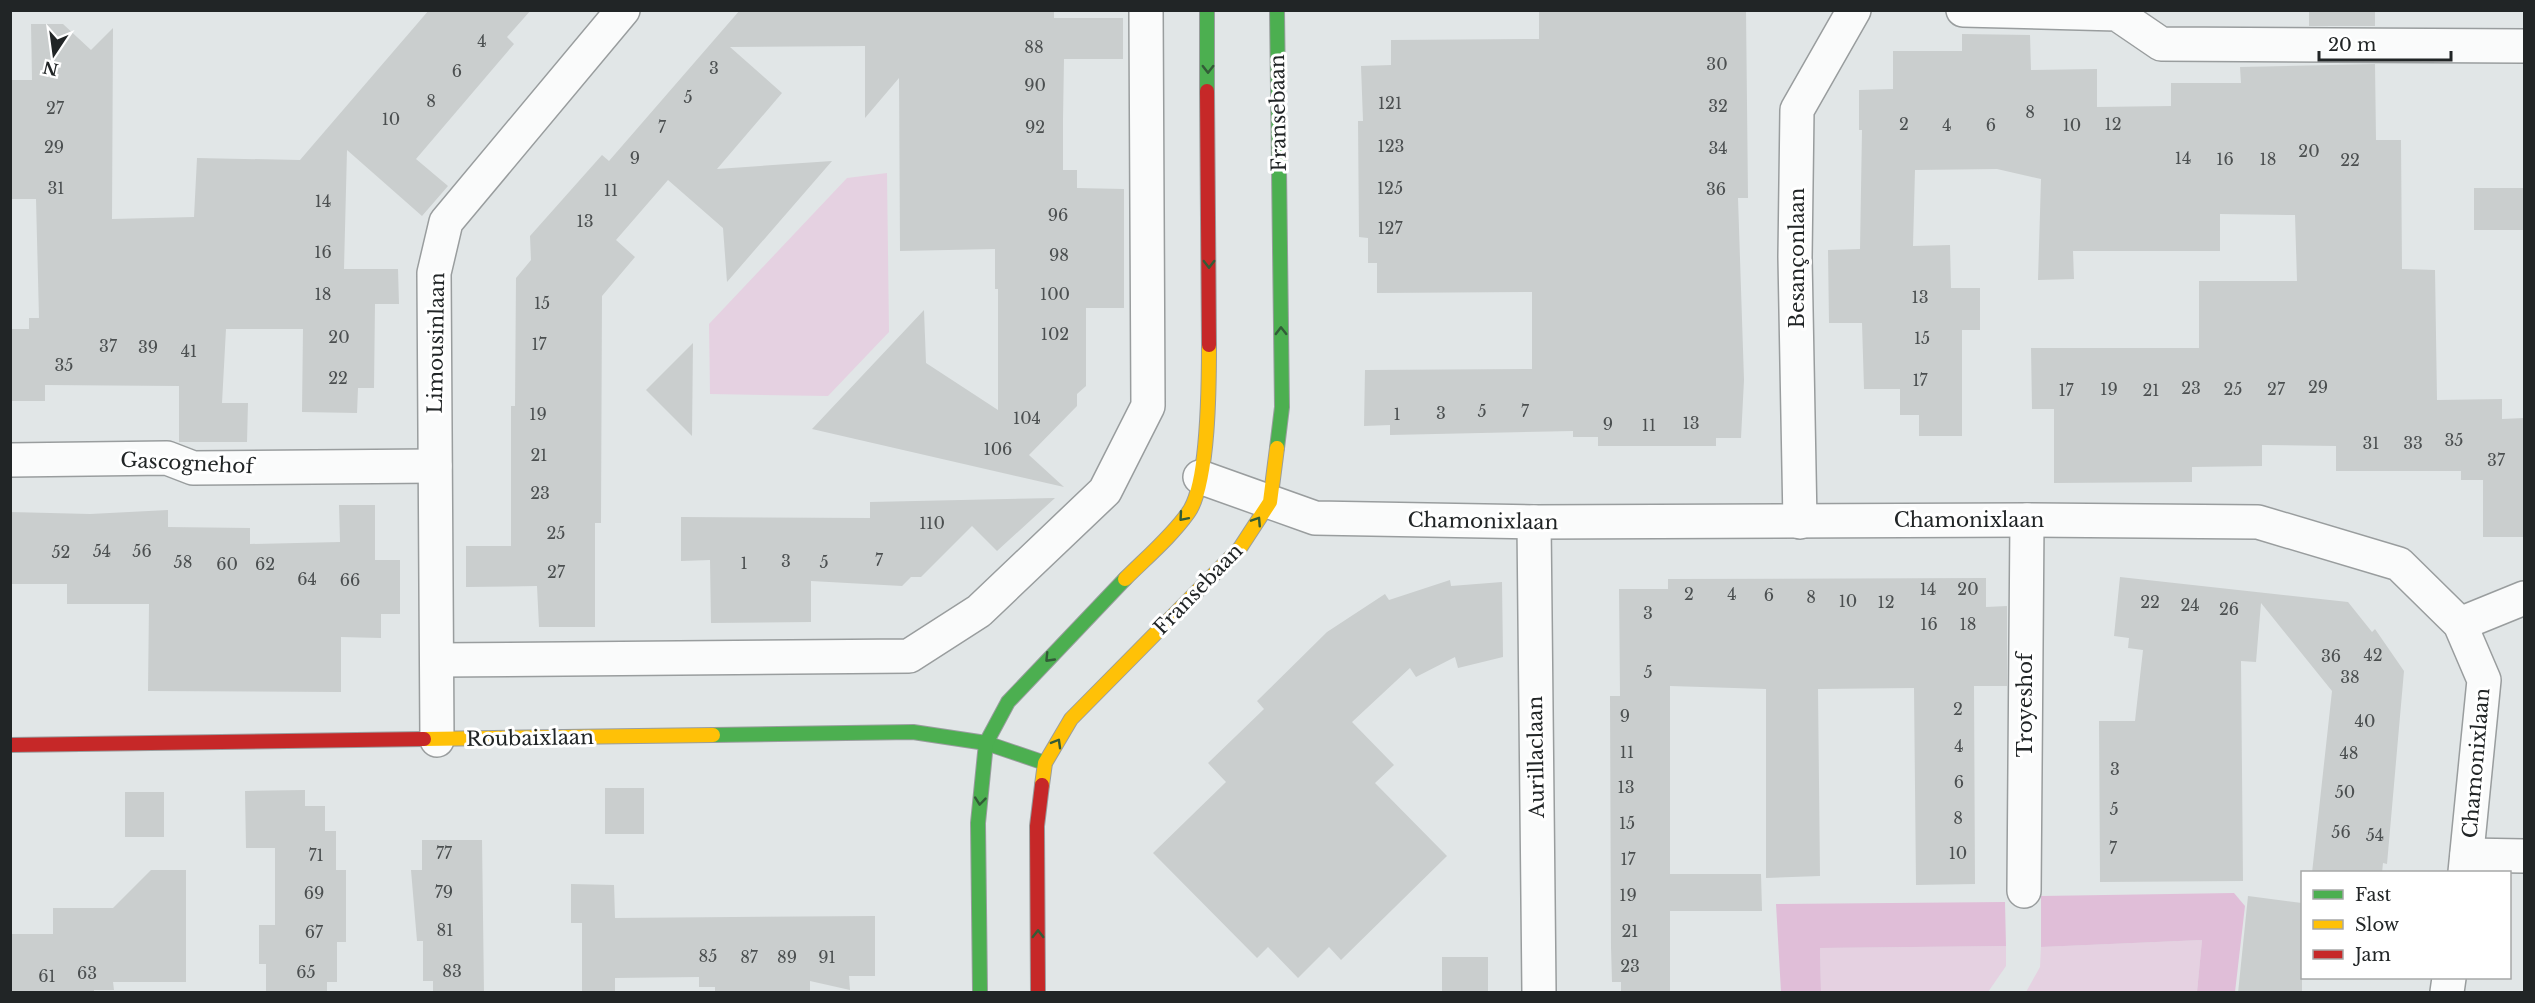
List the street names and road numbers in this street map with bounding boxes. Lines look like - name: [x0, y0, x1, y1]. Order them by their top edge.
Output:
- street label: Fransebaan: [1265, 54, 1291, 172]
- street label: Besançonlaan: [1785, 187, 1809, 328]
- street label: Limousinlaan: [423, 272, 449, 414]
- street label: Gascognehof: [120, 448, 257, 479]
- street label: Chamonixlaan: [1407, 508, 1559, 534]
- street label: Chamonixlaan: [1894, 508, 2045, 532]
- street label: Fransebaan: [1149, 538, 1247, 639]
- street label: Troyeshof: [2013, 650, 2037, 757]
- street label: Chamonixlaan: [2457, 687, 2495, 839]
- street label: Aurillaclaan: [1523, 695, 1549, 819]
- street label: Roubaixlaan: [466, 725, 594, 751]

